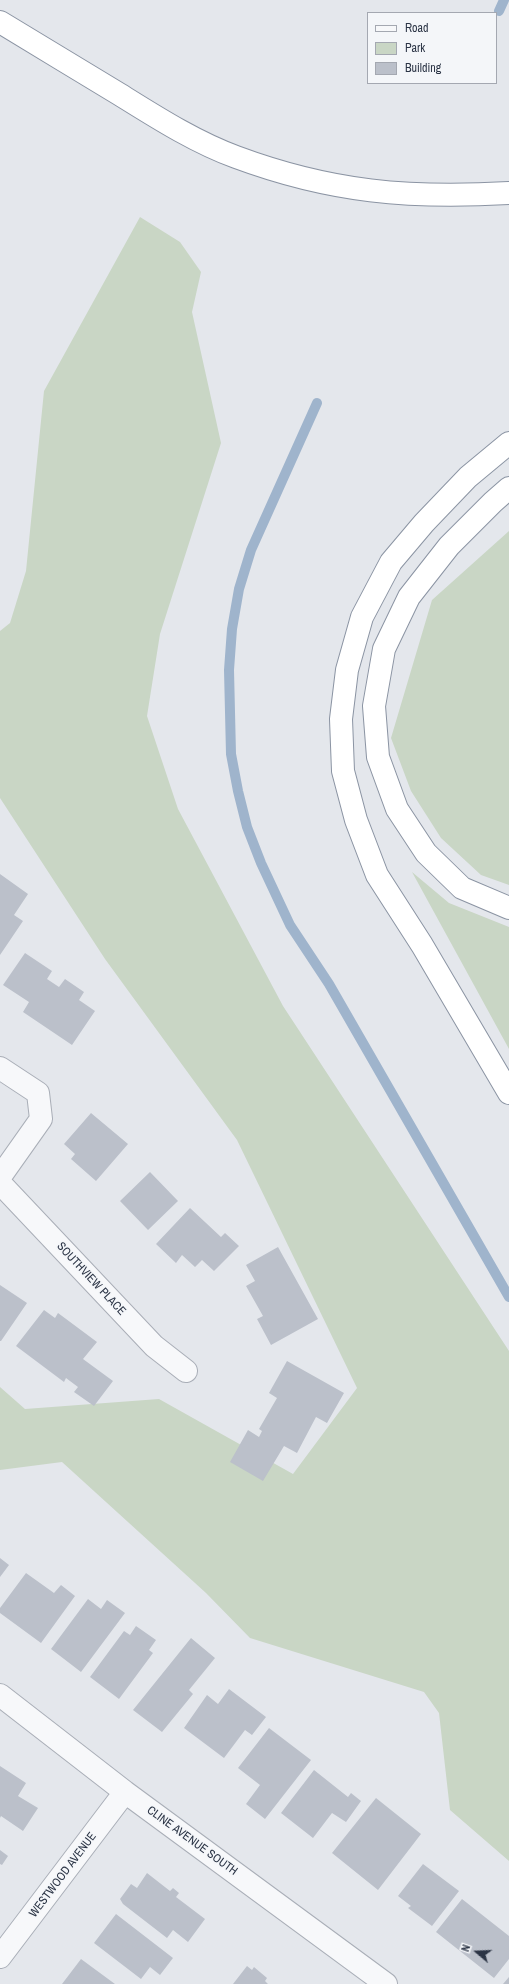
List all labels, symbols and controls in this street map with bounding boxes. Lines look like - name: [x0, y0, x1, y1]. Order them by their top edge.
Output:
- legend: [367, 12, 497, 84]
- text: Road: [405, 20, 429, 36]
- text: Park: [405, 40, 425, 56]
- text: Building: [405, 60, 441, 76]
- street label: SOUTHVIEW PLACE: [53, 1239, 129, 1319]
- street label: CLINE AVENUE SOUTH: [144, 1803, 240, 1879]
- street label: WESTWOOD AVENUE: [26, 1830, 100, 1920]
- north arrow: [457, 1932, 497, 1972]
- text: N: [458, 1943, 473, 1953]

